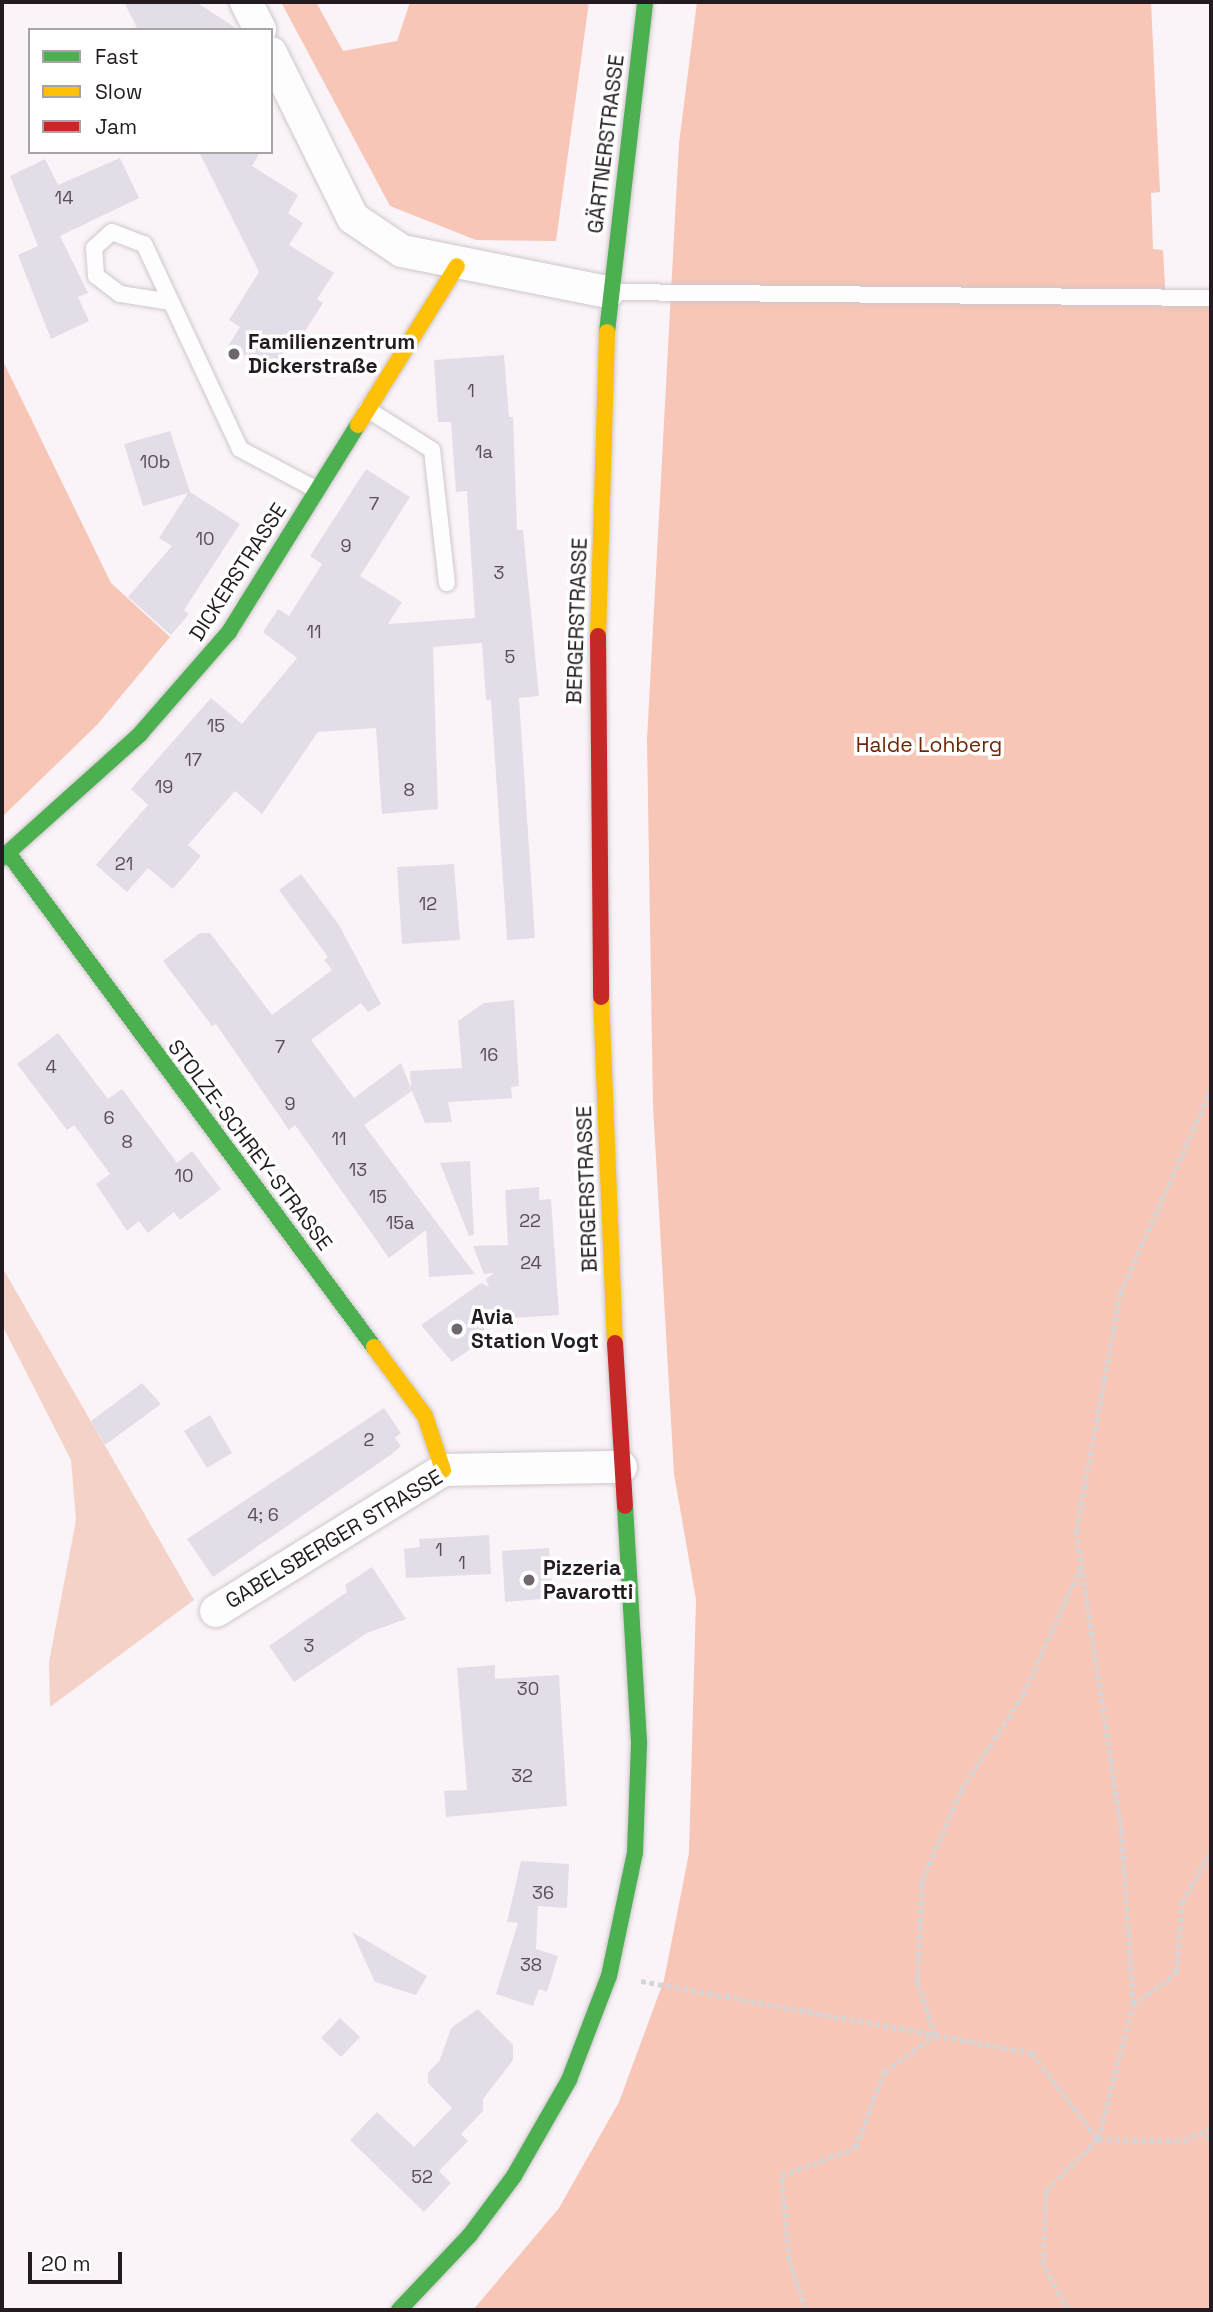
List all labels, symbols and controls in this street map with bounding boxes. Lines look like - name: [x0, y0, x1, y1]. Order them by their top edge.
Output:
- legend: [28, 28, 273, 154]
- text: Fast: [95, 43, 139, 70]
- street label: GÄRTNERSTRASSE: [583, 53, 629, 235]
- text: Slow: [95, 78, 143, 105]
- text: Jam: [95, 113, 137, 140]
- house number: 14: [55, 187, 73, 209]
- place label: Familienzentrum Dickerstraße: [248, 329, 415, 379]
- marker: Familienzentrum Dickerstraße: [226, 346, 242, 362]
- house number: 1: [467, 380, 475, 402]
- house number: 1a: [475, 441, 493, 463]
- house number: 10b: [140, 451, 170, 473]
- house number: 7: [369, 493, 379, 515]
- street label: DICKERSTRASSE: [184, 498, 292, 646]
- house number: 10: [195, 528, 215, 550]
- house number: 9: [340, 535, 352, 557]
- street label: BERGERSTRASSE: [562, 537, 592, 705]
- house number: 3: [494, 562, 504, 584]
- house number: 11: [306, 621, 322, 643]
- house number: 5: [505, 646, 515, 668]
- house number: 15: [207, 715, 225, 737]
- park label: Halde Lohberg: [856, 732, 1002, 758]
- house number: 17: [184, 749, 202, 771]
- house number: 19: [155, 776, 173, 798]
- house number: 8: [403, 779, 415, 801]
- house number: 21: [115, 853, 133, 875]
- house number: 12: [419, 893, 437, 915]
- street label: STOLZE-SCHREY-STRASSE: [163, 1035, 337, 1255]
- house number: 7: [275, 1036, 285, 1058]
- house number: 16: [480, 1044, 498, 1066]
- house number: 4: [45, 1056, 57, 1078]
- house number: 9: [284, 1093, 296, 1115]
- street label: BERGERSTRASSE: [572, 1105, 602, 1273]
- house number: 6: [103, 1107, 115, 1129]
- house number: 11: [331, 1128, 347, 1150]
- house number: 8: [121, 1131, 133, 1153]
- house number: 13: [349, 1159, 367, 1181]
- house number: 10: [174, 1165, 194, 1187]
- house number: 15: [369, 1186, 387, 1208]
- house number: 22: [519, 1210, 541, 1232]
- house number: 15a: [386, 1212, 414, 1234]
- house number: 24: [520, 1252, 542, 1274]
- place label: Avia Station Vogt: [471, 1304, 599, 1354]
- marker: Avia Station Vogt: [449, 1321, 465, 1337]
- house number: 2: [364, 1429, 374, 1451]
- street label: GABELSBERGER STRASSE: [221, 1464, 447, 1614]
- house number: 4; 6: [247, 1504, 279, 1526]
- house number: 1: [435, 1539, 443, 1561]
- house number: 1: [458, 1552, 466, 1574]
- place label: Pizzeria Pavarotti: [543, 1555, 633, 1605]
- marker: Pizzeria Pavarotti: [521, 1572, 537, 1588]
- house number: 3: [304, 1635, 314, 1657]
- house number: 30: [517, 1678, 539, 1700]
- house number: 32: [511, 1765, 533, 1787]
- house number: 36: [532, 1882, 554, 1904]
- house number: 38: [520, 1954, 542, 1976]
- house number: 52: [411, 2166, 433, 2188]
- scale bar: [32, 2238, 126, 2282]
- text: 20 m: [41, 2250, 91, 2277]

